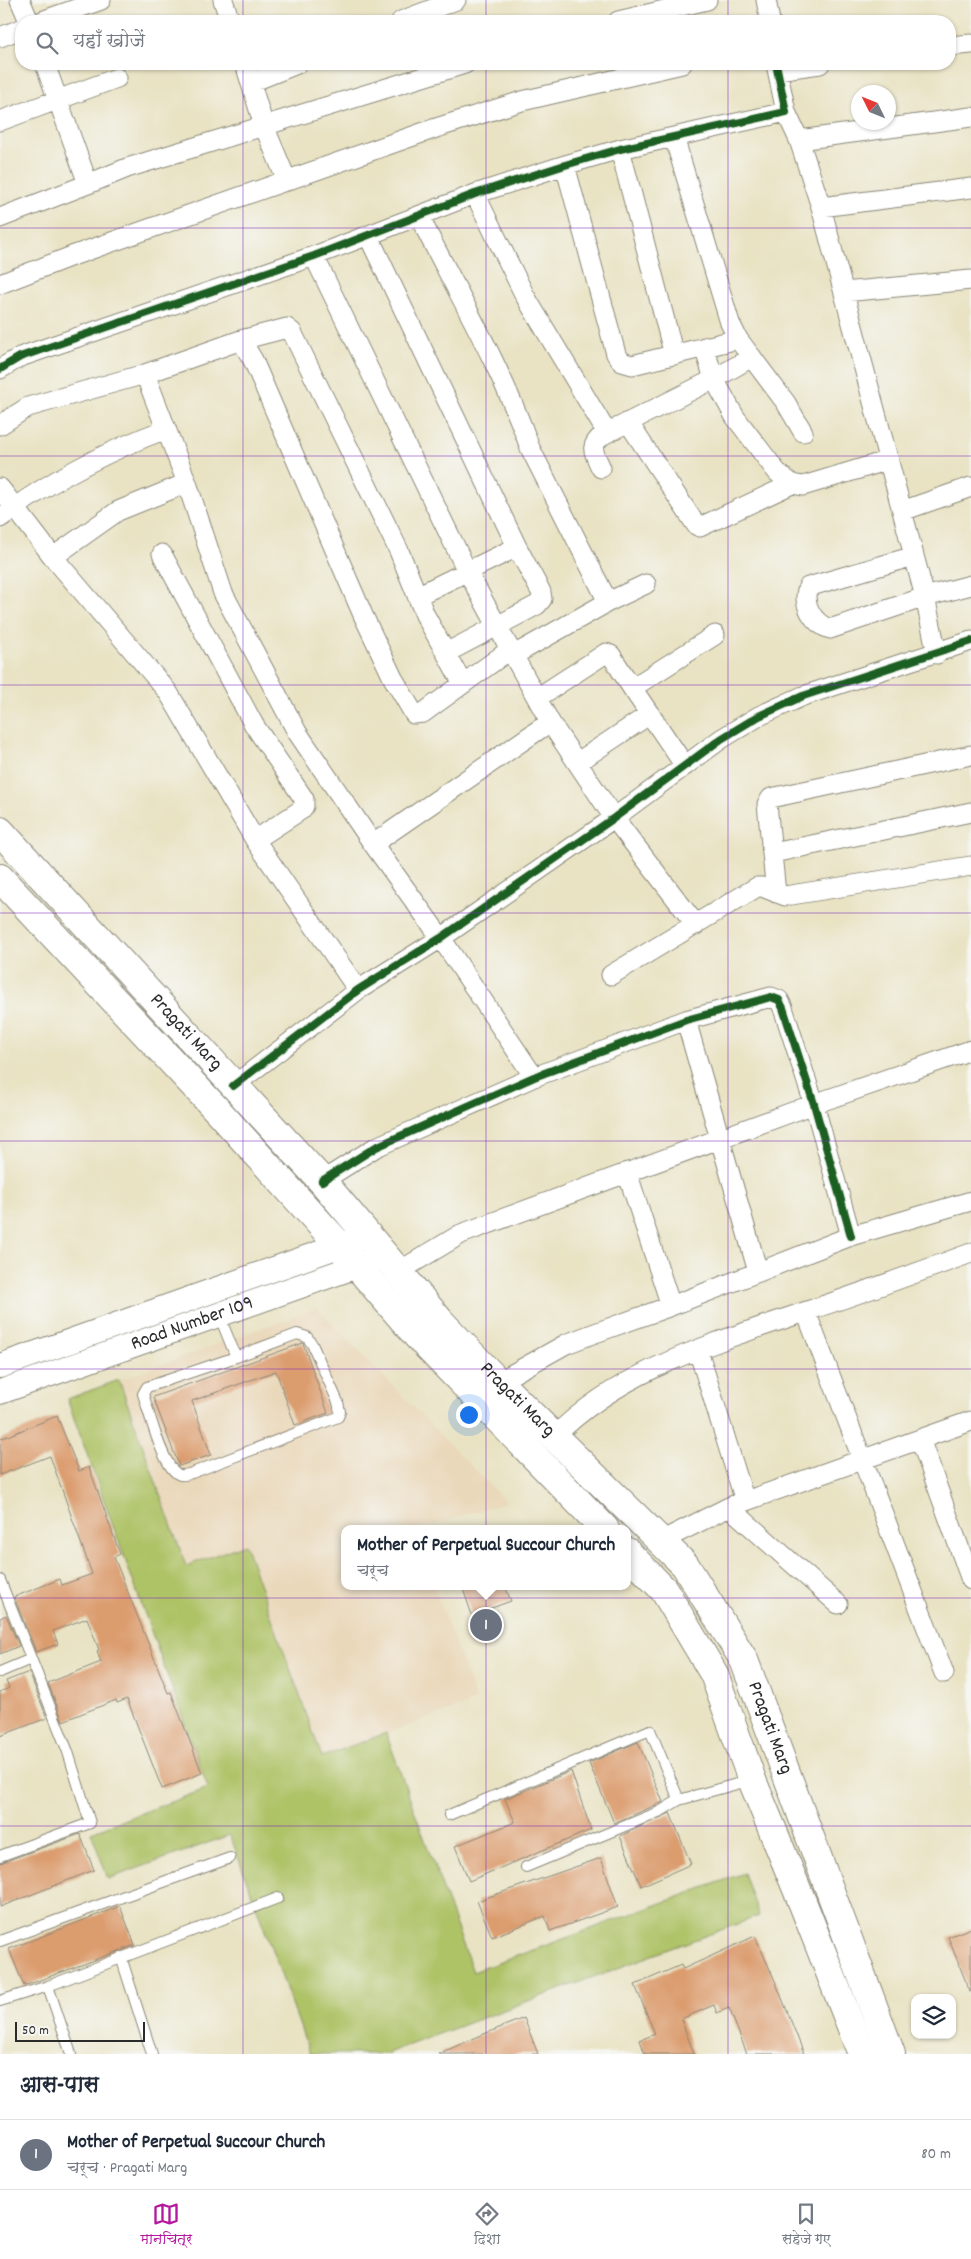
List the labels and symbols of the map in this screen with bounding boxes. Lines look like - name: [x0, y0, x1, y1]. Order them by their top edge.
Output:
- north arrow: [851, 85, 896, 130]
- street label: Pragati Marg: [142, 987, 229, 1078]
- street label: Road Number 109: [127, 1290, 258, 1359]
- street label: Pragati Marg: [472, 1356, 561, 1444]
- your location: [456, 1402, 482, 1428]
- pin: 1: [470, 1606, 502, 1644]
- street label: Pragati Marg: [739, 1678, 799, 1778]
- scale bar: [15, 2019, 145, 2042]

